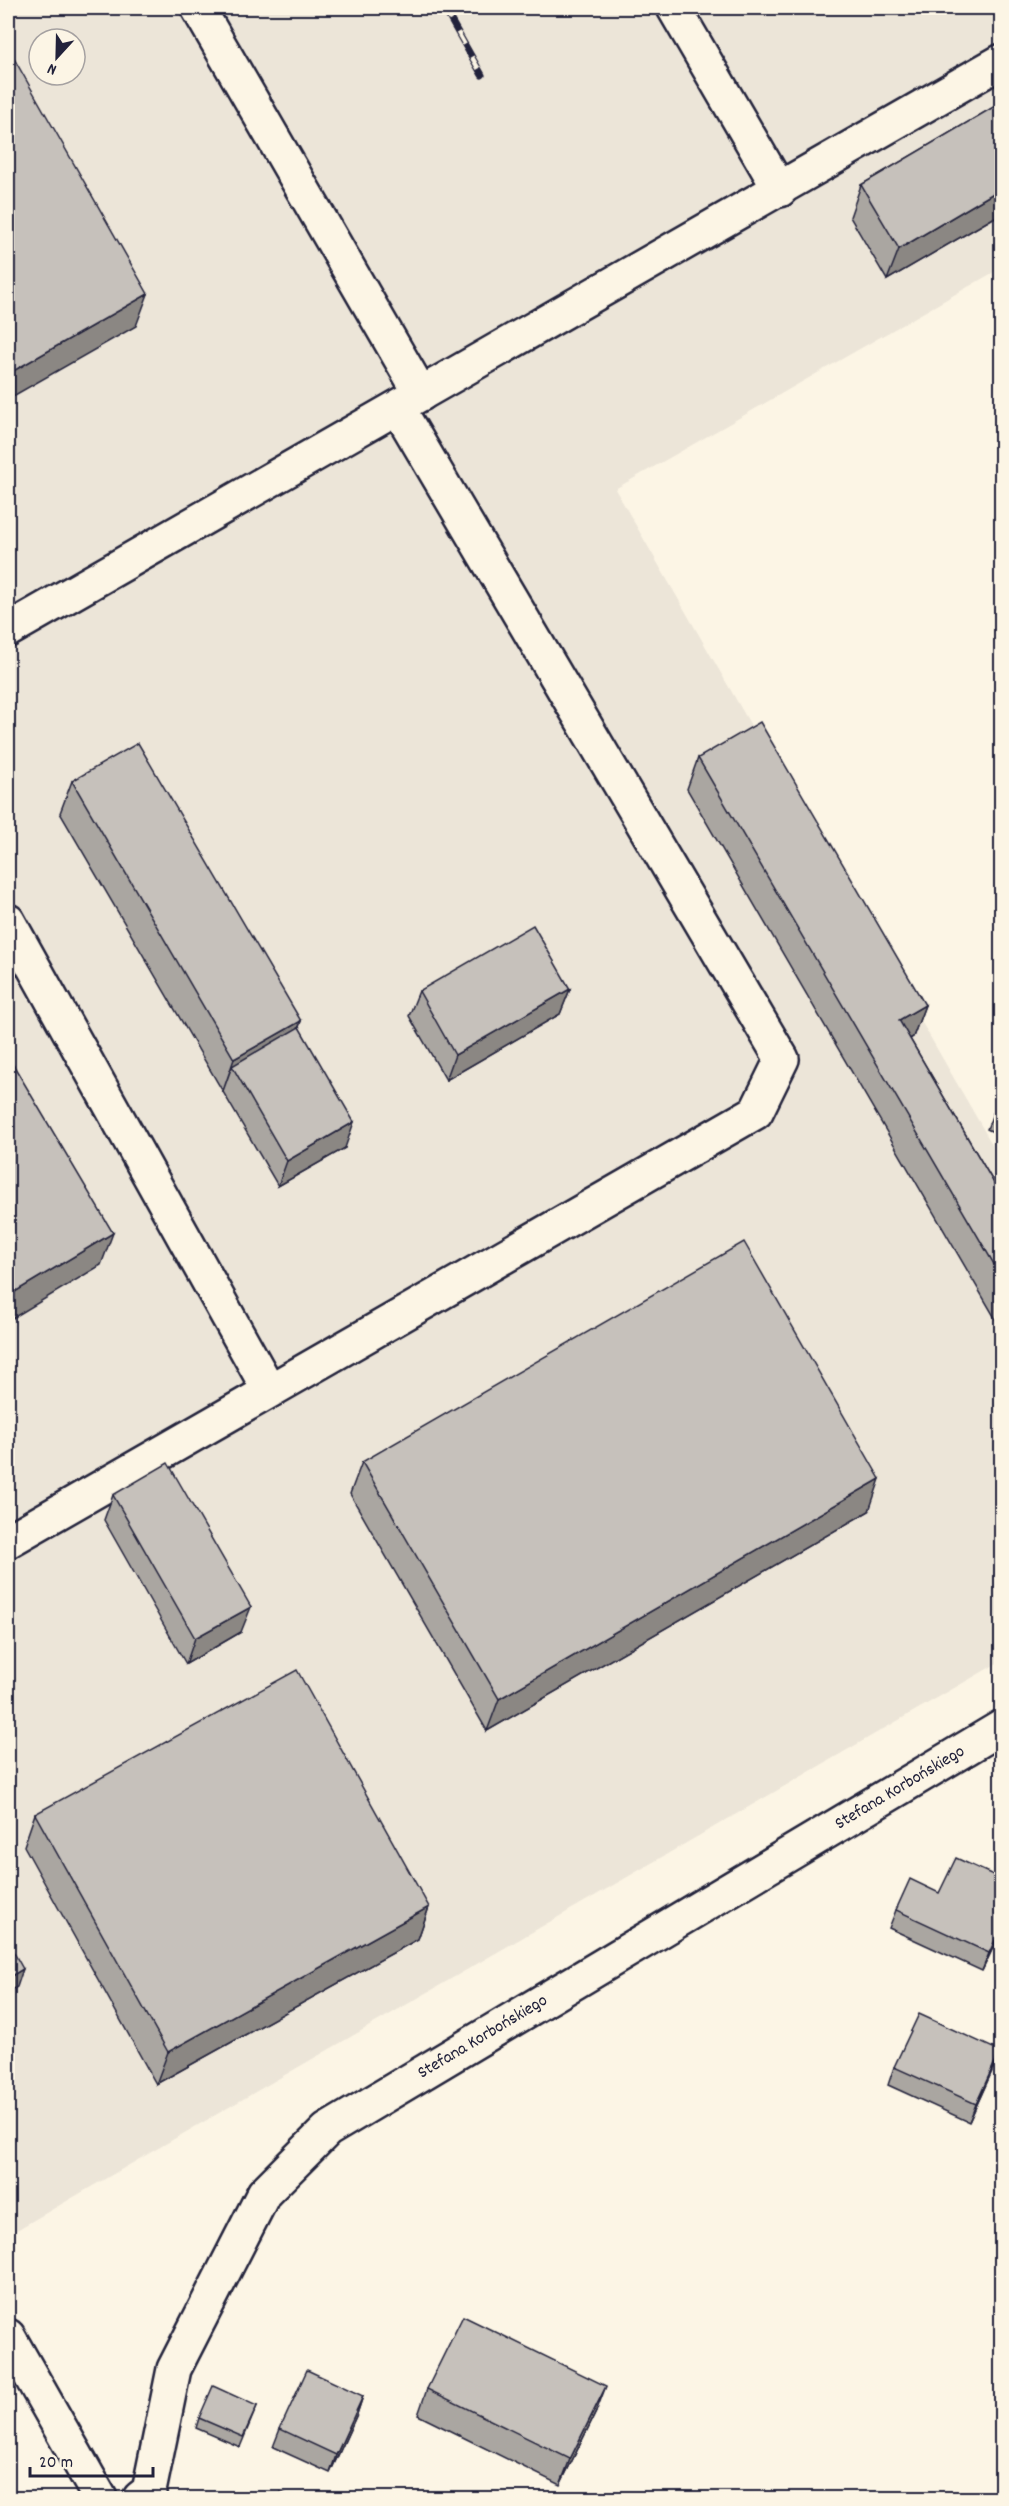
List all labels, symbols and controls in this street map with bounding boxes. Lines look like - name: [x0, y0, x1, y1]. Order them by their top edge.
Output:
- north arrow: [27, 27, 87, 87]
- text: N: [44, 56, 60, 81]
- street label: Stefana Korbońskiego: [830, 1739, 970, 1836]
- street label: Stefana Korbońskiego: [413, 1989, 552, 2086]
- scale bar: [30, 2440, 153, 2478]
- text: 20 m: [39, 2451, 73, 2476]

